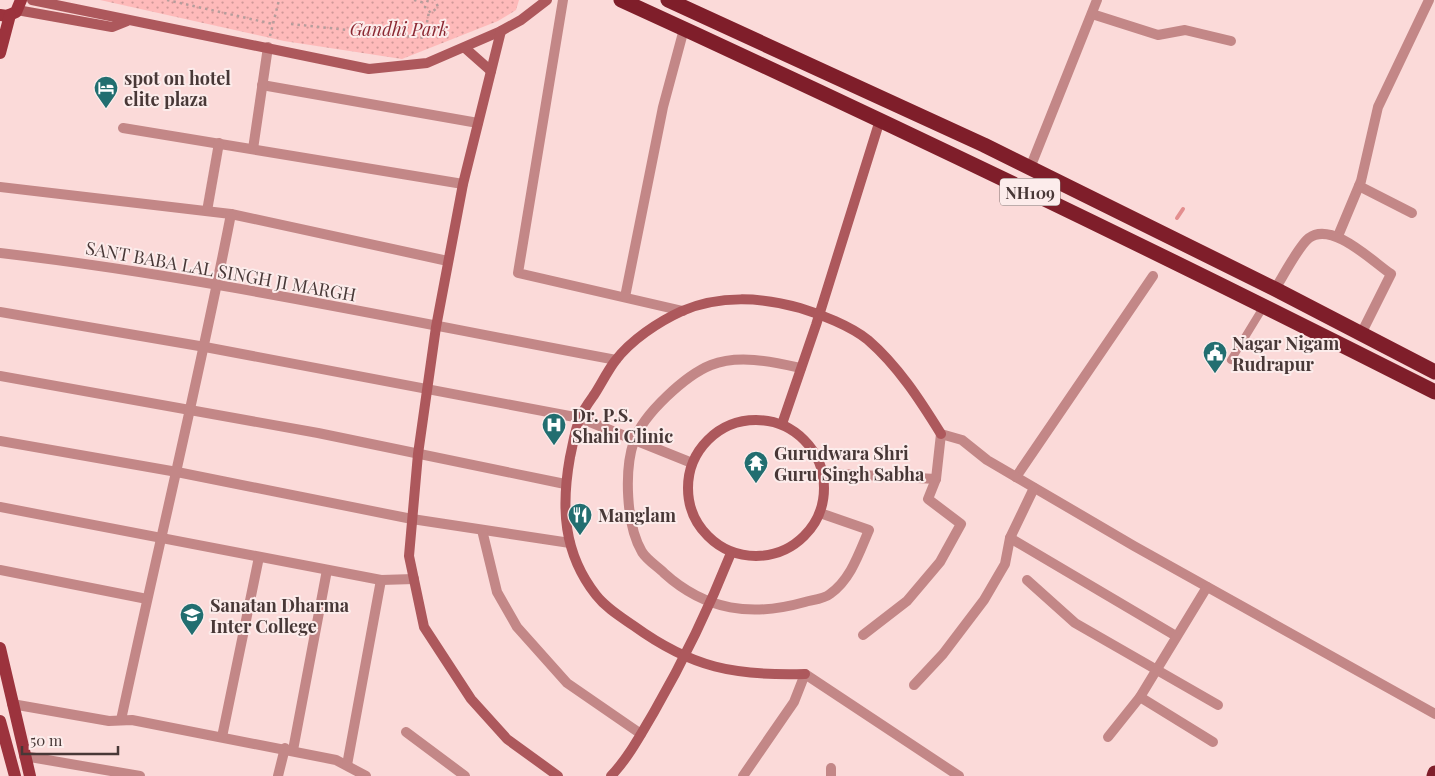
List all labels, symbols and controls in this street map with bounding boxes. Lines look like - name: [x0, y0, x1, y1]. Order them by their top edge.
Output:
- park label: Gandhi Park: [350, 17, 448, 41]
- place label: spot on hotel elite plaza: [124, 66, 231, 111]
- hotel icon: spot on hotel elite plaza: [93, 75, 119, 109]
- road number: NH109: [1000, 178, 1060, 206]
- street label: SANT BABA LAL SINGH JI MARGH: [84, 235, 358, 307]
- place label: Nagar Nigam Rudrapur: [1232, 331, 1340, 376]
- public building icon: Nagar Nigam Rudrapur: [1202, 340, 1228, 374]
- place label: Dr. P.S. Shahi Clinic: [572, 403, 673, 448]
- hospital icon: Dr. P.S. Shahi Clinic: [541, 412, 567, 446]
- place label: Gurudwara Shri Guru Singh Sabha: [774, 441, 925, 486]
- temple icon: Gurudwara Shri Guru Singh Sabha: [743, 450, 769, 484]
- restaurant icon: Manglam: [567, 502, 593, 536]
- place label: Manglam: [598, 503, 677, 527]
- place label: Sanatan Dharma Inter College: [210, 593, 350, 638]
- school or university icon: Sanatan Dharma Inter College: [179, 602, 205, 636]
- scale bar: [22, 724, 119, 756]
- text: 50 m: [30, 730, 63, 750]

